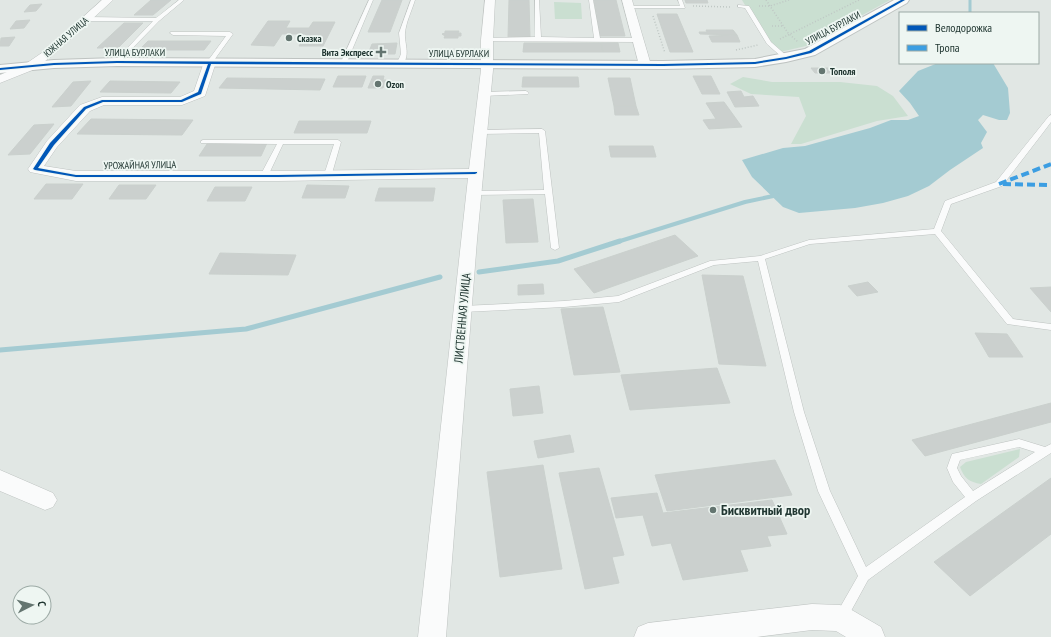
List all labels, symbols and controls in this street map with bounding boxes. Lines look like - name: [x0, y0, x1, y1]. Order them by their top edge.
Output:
- street label: УЛИЦА БУРЛАКИ: [803, 8, 863, 48]
- legend: [899, 12, 1039, 64]
- street label: ЮЖНАЯ УЛИЦА: [41, 14, 91, 60]
- text: Велодорожка: [935, 20, 992, 35]
- place label: Сказка: [297, 32, 322, 45]
- marker: Сказка: [284, 33, 294, 43]
- text: Тропа: [935, 40, 960, 55]
- street label: УЛИЦА БУРЛАКИ: [105, 46, 165, 59]
- place label: Вита Экспресс: [322, 46, 373, 59]
- marker: Вита Экспресс: [376, 47, 386, 57]
- street label: УЛИЦА БУРЛАКИ: [429, 47, 489, 60]
- place label: Тополя: [830, 65, 856, 78]
- marker: Тополя: [817, 66, 827, 76]
- place label: Ozon: [386, 78, 405, 91]
- marker: Ozon: [373, 79, 383, 89]
- street label: УРОЖАЙНАЯ УЛИЦА: [104, 158, 177, 172]
- street label: ЛИСТВЕННАЯ УЛИЦА: [451, 272, 473, 365]
- place label: Бисквитный двор: [721, 501, 810, 519]
- marker: Бисквитный двор: [708, 505, 718, 515]
- north arrow: [12, 585, 52, 625]
- text: С: [35, 601, 49, 607]

